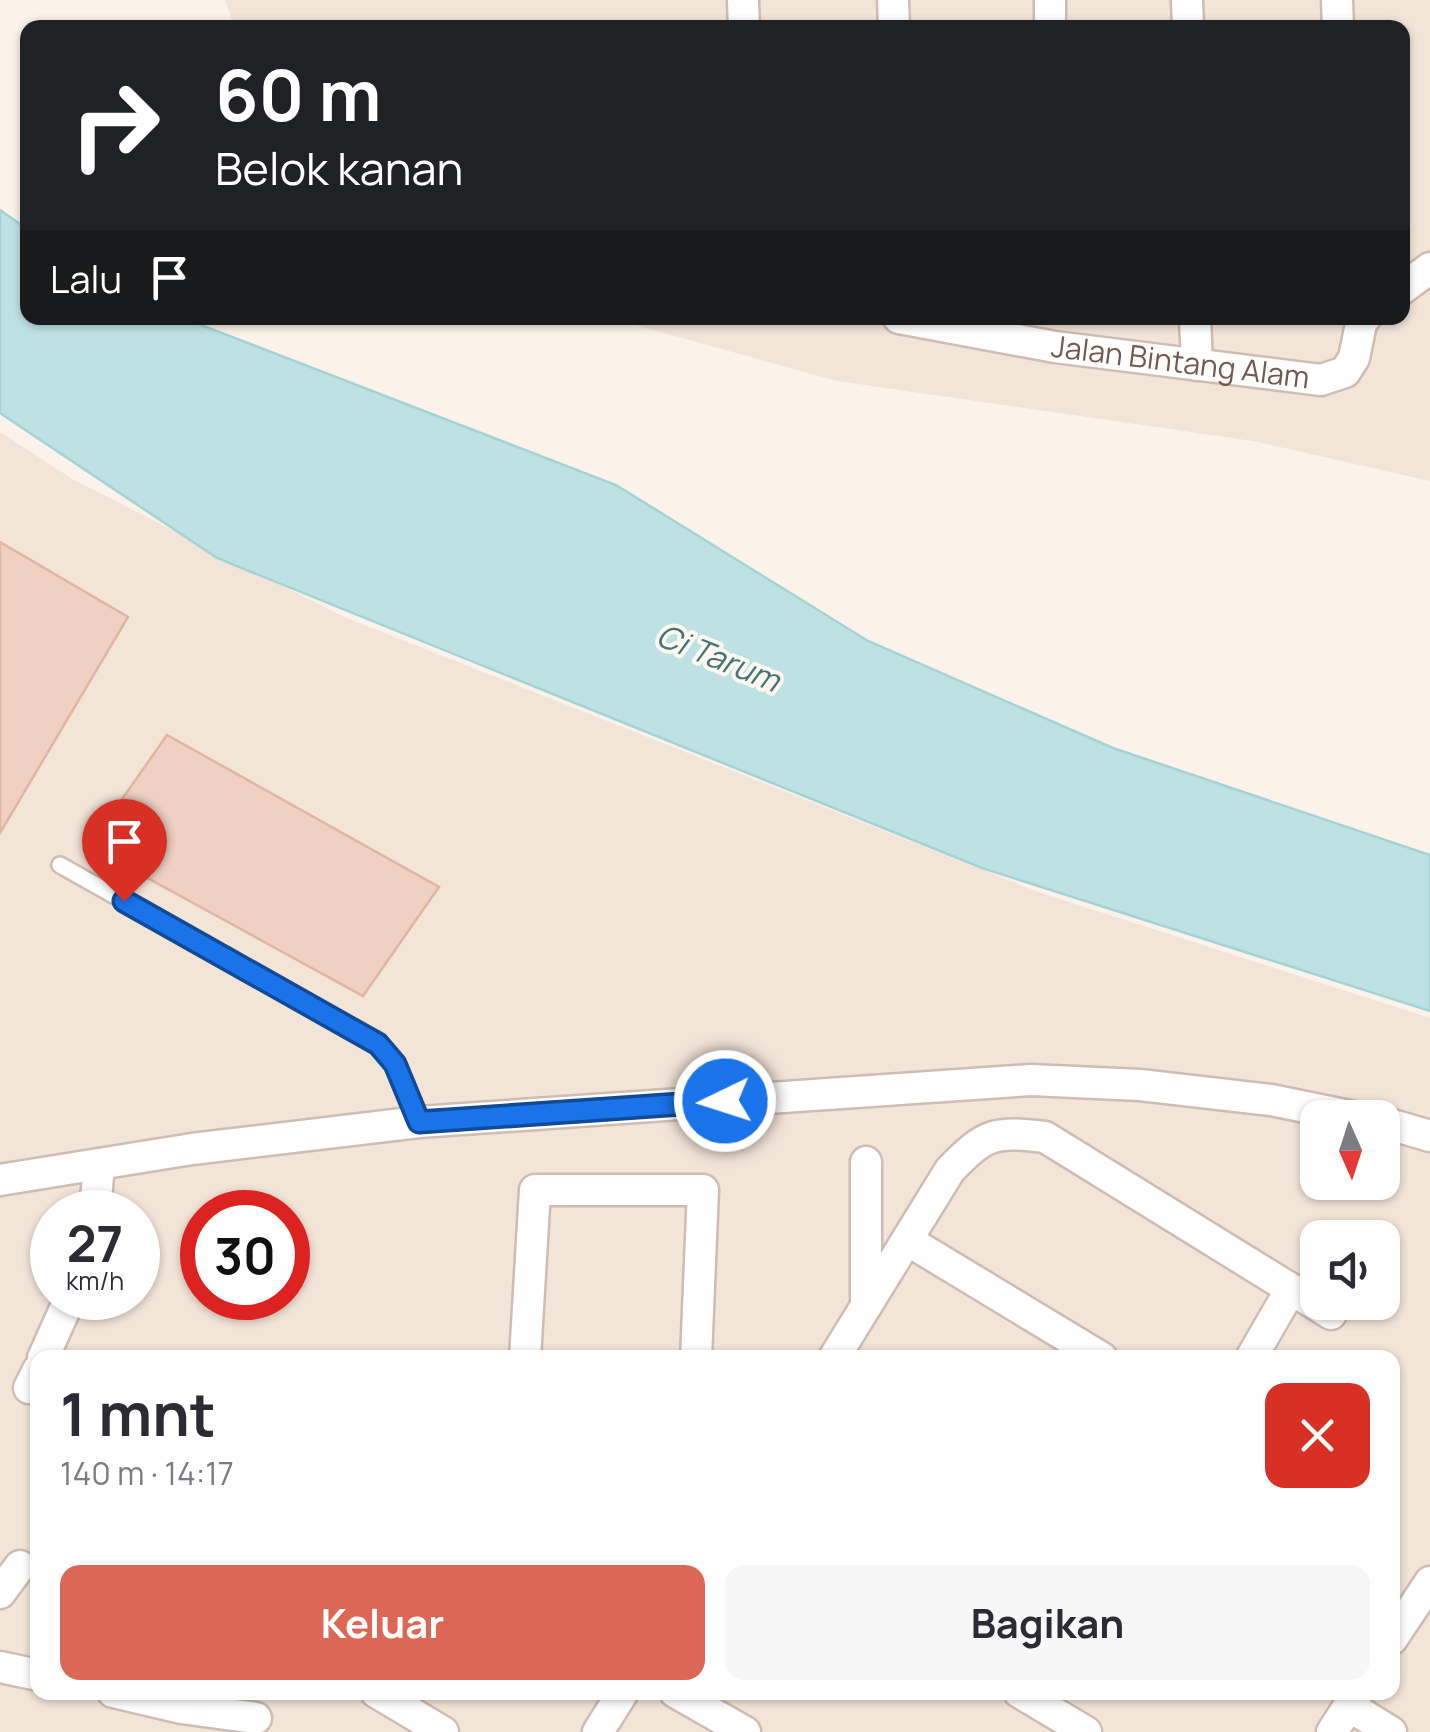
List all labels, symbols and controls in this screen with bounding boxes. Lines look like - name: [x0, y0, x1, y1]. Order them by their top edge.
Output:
- text: 60 m: [215, 46, 382, 142]
- icon: right: [50, 60, 180, 190]
- text: Belok kanan: [215, 137, 463, 199]
- icon: arrive: [142, 250, 197, 305]
- text: Lalu: [50, 252, 122, 304]
- street label: Jalan Bintang Alam: [1049, 325, 1312, 397]
- water label: Ci Tarum: [650, 612, 788, 702]
- pin: [82, 799, 167, 902]
- icon: arrive: [97, 814, 152, 869]
- position arrow: [673, 1049, 777, 1153]
- north arrow: [1300, 1100, 1400, 1200]
- map controls: [1300, 1100, 1400, 1320]
- speed limit sign: 30: [180, 1190, 310, 1320]
- text: 27: [67, 1209, 123, 1277]
- button: sound: [1300, 1220, 1400, 1320]
- text: km/h: [66, 1263, 124, 1298]
- text: 1 mnt: [60, 1372, 216, 1454]
- button: close: [1265, 1383, 1370, 1488]
- text: 140 m · 14:17: [60, 1451, 234, 1495]
- button: Keluar: [60, 1565, 705, 1680]
- button: Bagikan: [725, 1565, 1370, 1680]

